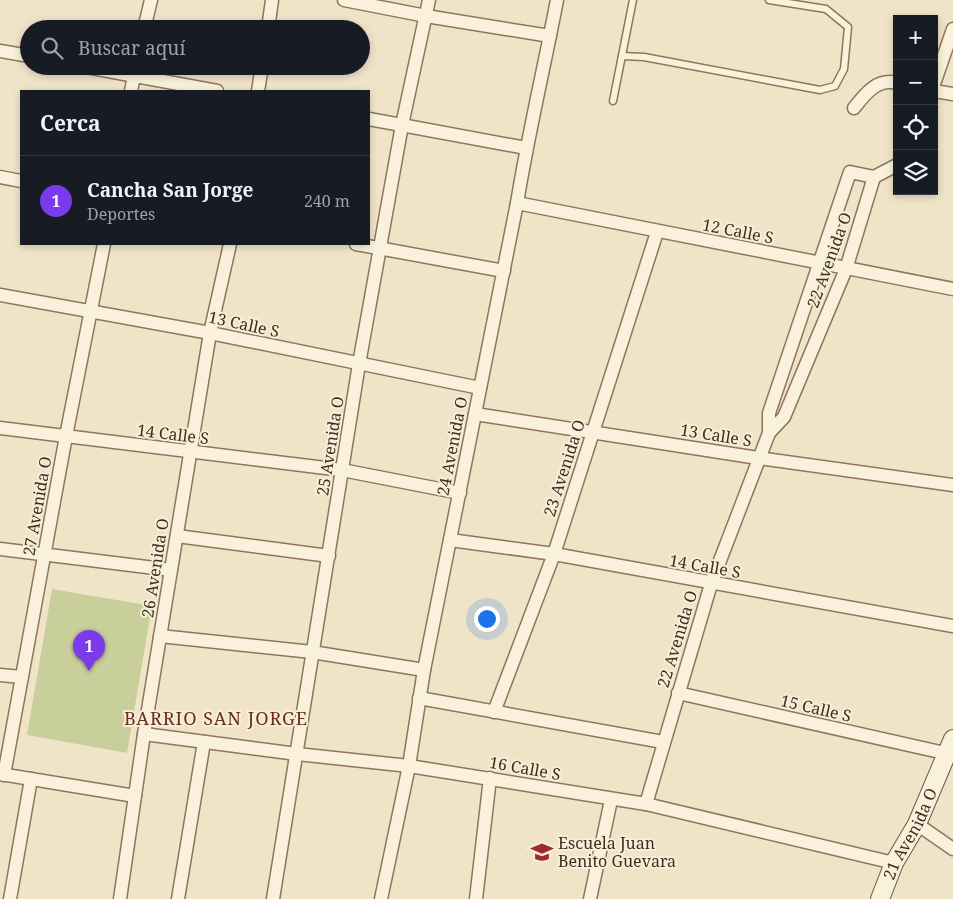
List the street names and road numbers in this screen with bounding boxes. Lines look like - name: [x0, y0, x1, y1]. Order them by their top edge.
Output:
- street label: 22 Avenida O: [801, 209, 857, 311]
- street label: 12 Calle S: [700, 213, 776, 249]
- street label: 13 Calle S: [206, 306, 282, 342]
- street label: 25 Avenida O: [311, 395, 349, 497]
- street label: 24 Avenida O: [432, 395, 472, 497]
- street label: 23 Avenida O: [538, 417, 590, 519]
- street label: 13 Calle S: [679, 418, 753, 452]
- street label: 14 Calle S: [136, 419, 210, 449]
- street label: 27 Avenida O: [17, 455, 57, 557]
- street label: 26 Avenida O: [136, 517, 174, 619]
- street label: 14 Calle S: [668, 549, 742, 583]
- street label: 22 Avenida O: [652, 588, 702, 690]
- street label: 15 Calle S: [778, 689, 854, 727]
- street label: 16 Calle S: [488, 751, 562, 785]
- street label: 21 Avenida O: [878, 784, 942, 883]

